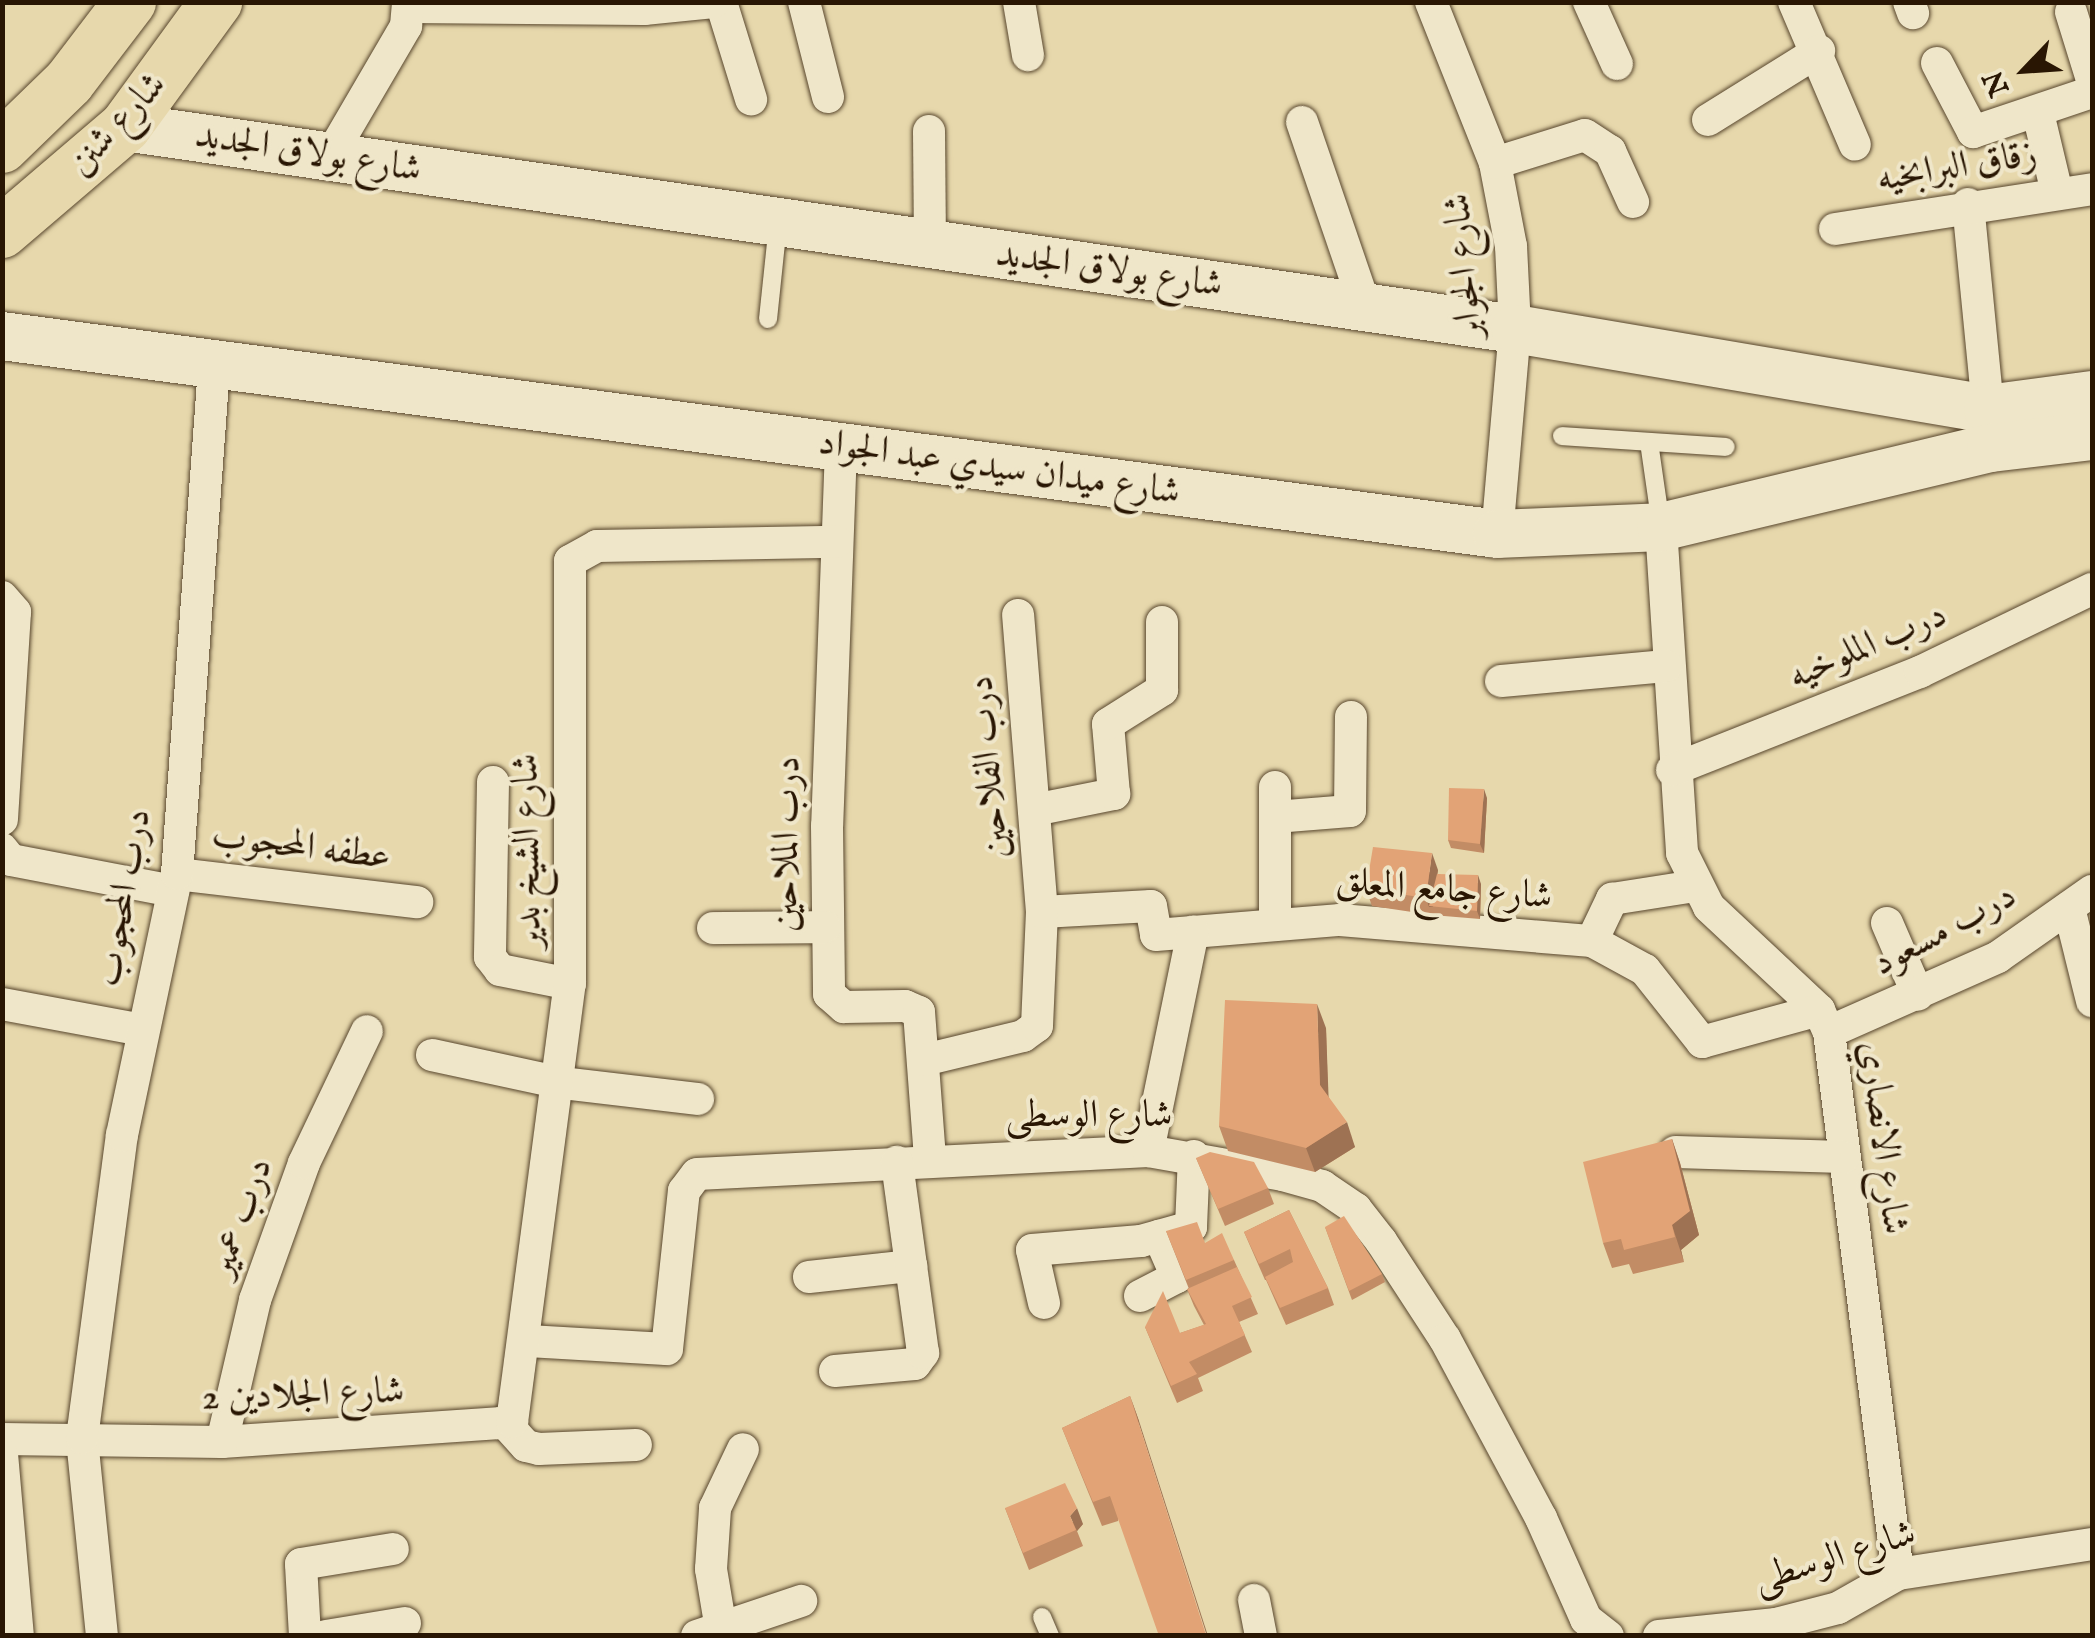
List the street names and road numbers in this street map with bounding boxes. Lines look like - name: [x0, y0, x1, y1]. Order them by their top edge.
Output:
- street label: شارع شنن: [59, 64, 177, 186]
- street label: شارع بولاق الجديد: [192, 114, 424, 194]
- street label: زقاق البرابخيه: [1874, 133, 2040, 203]
- street label: شارع الجوابر: [1436, 191, 1494, 341]
- street label: شارع بولاق الجديد: [993, 233, 1225, 309]
- street label: شارع ميدان سيدي عبد الجواد: [815, 421, 1183, 517]
- street label: درب الملوخيه: [1782, 593, 1954, 701]
- street label: درب الفلاحين: [959, 674, 1021, 860]
- street label: شارع الشيخ بدير: [504, 753, 554, 949]
- street label: درب الملاحين: [764, 756, 812, 932]
- street label: درب المحجوب: [87, 806, 163, 990]
- street label: عطفه المحجوب: [209, 814, 393, 882]
- street label: شارع جامع المعلق: [1334, 861, 1554, 921]
- street label: درب مسعود: [1865, 874, 2025, 988]
- street label: شارع الانصاري: [1848, 1039, 1916, 1237]
- street label: شارع الوسطى: [1005, 1094, 1173, 1140]
- street label: درب عمير: [199, 1152, 285, 1284]
- street label: شارع الجلادين 2: [201, 1370, 405, 1422]
- street label: شارع الوسطى: [1748, 1512, 1922, 1604]

